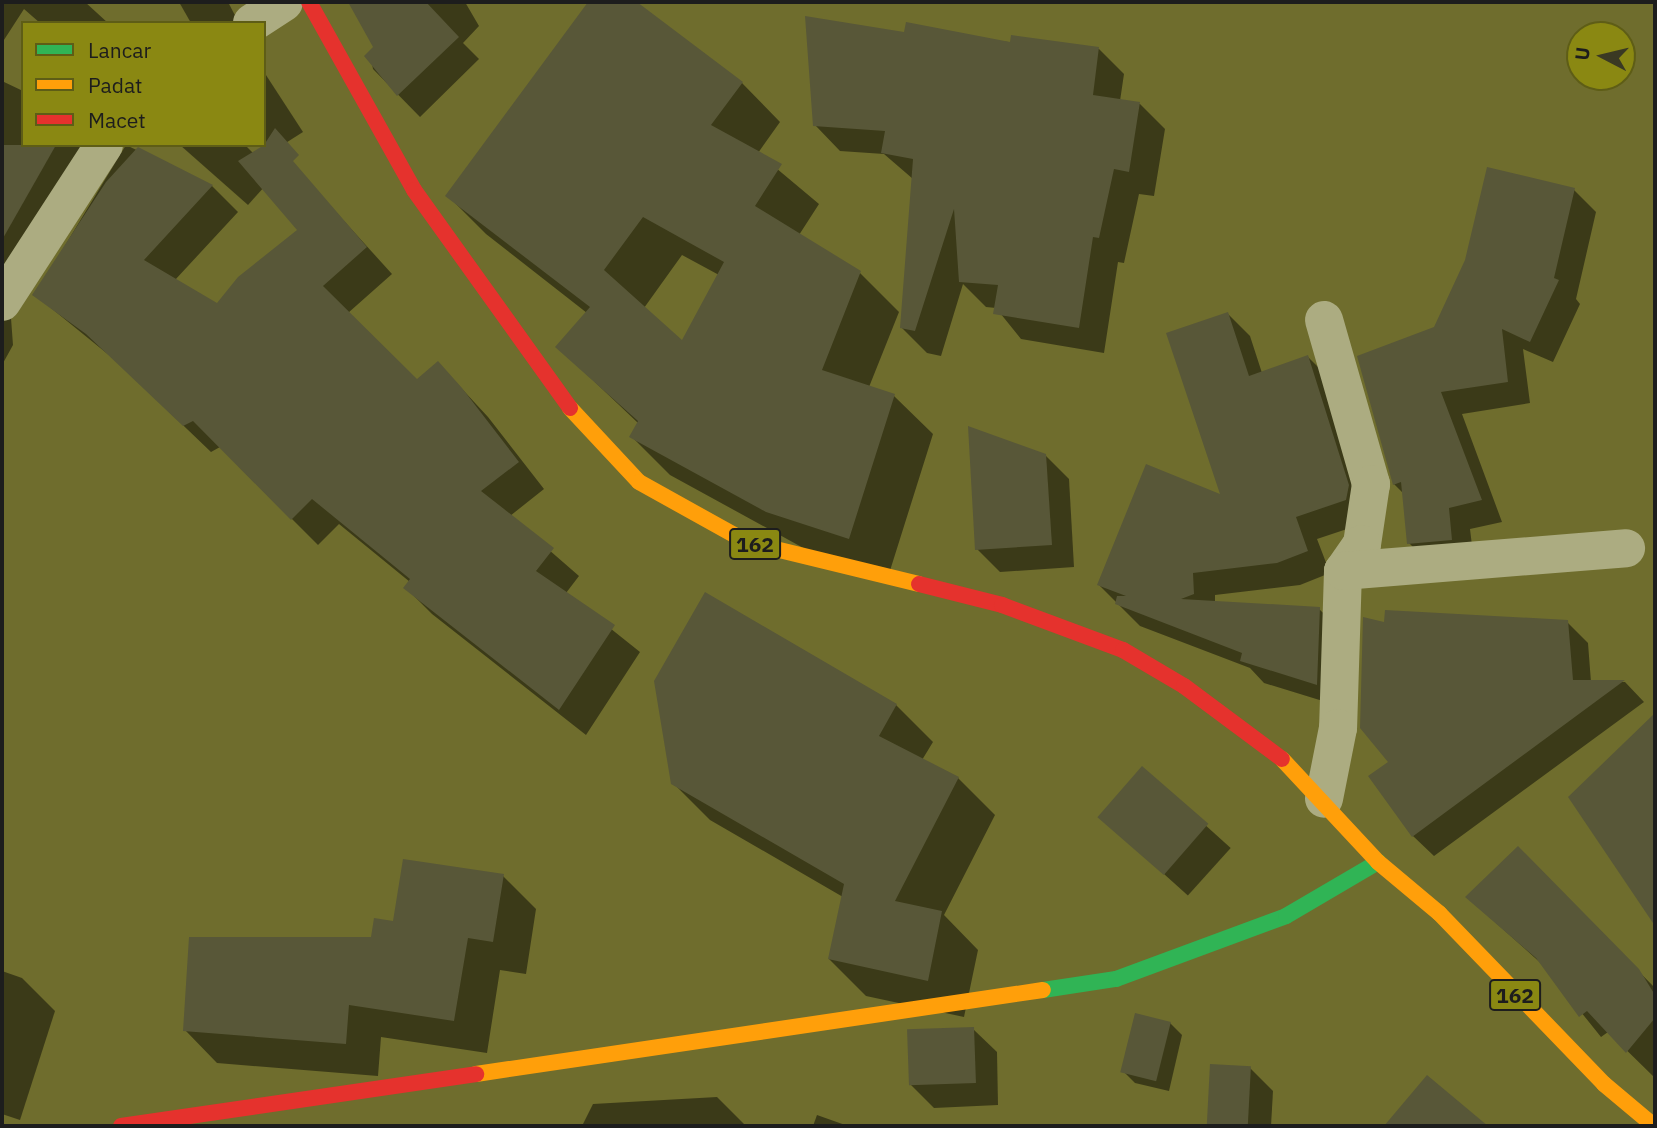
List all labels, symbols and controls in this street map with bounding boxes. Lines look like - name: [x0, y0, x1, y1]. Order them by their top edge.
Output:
- legend: [21, 21, 266, 147]
- north arrow: [1566, 21, 1636, 91]
- text: Lancar: [88, 36, 151, 64]
- text: U: [1569, 46, 1595, 62]
- text: Padat: [88, 71, 143, 99]
- text: Macet: [88, 106, 146, 134]
- road number: 162: [729, 526, 781, 562]
- road number: 162: [1489, 978, 1541, 1012]

